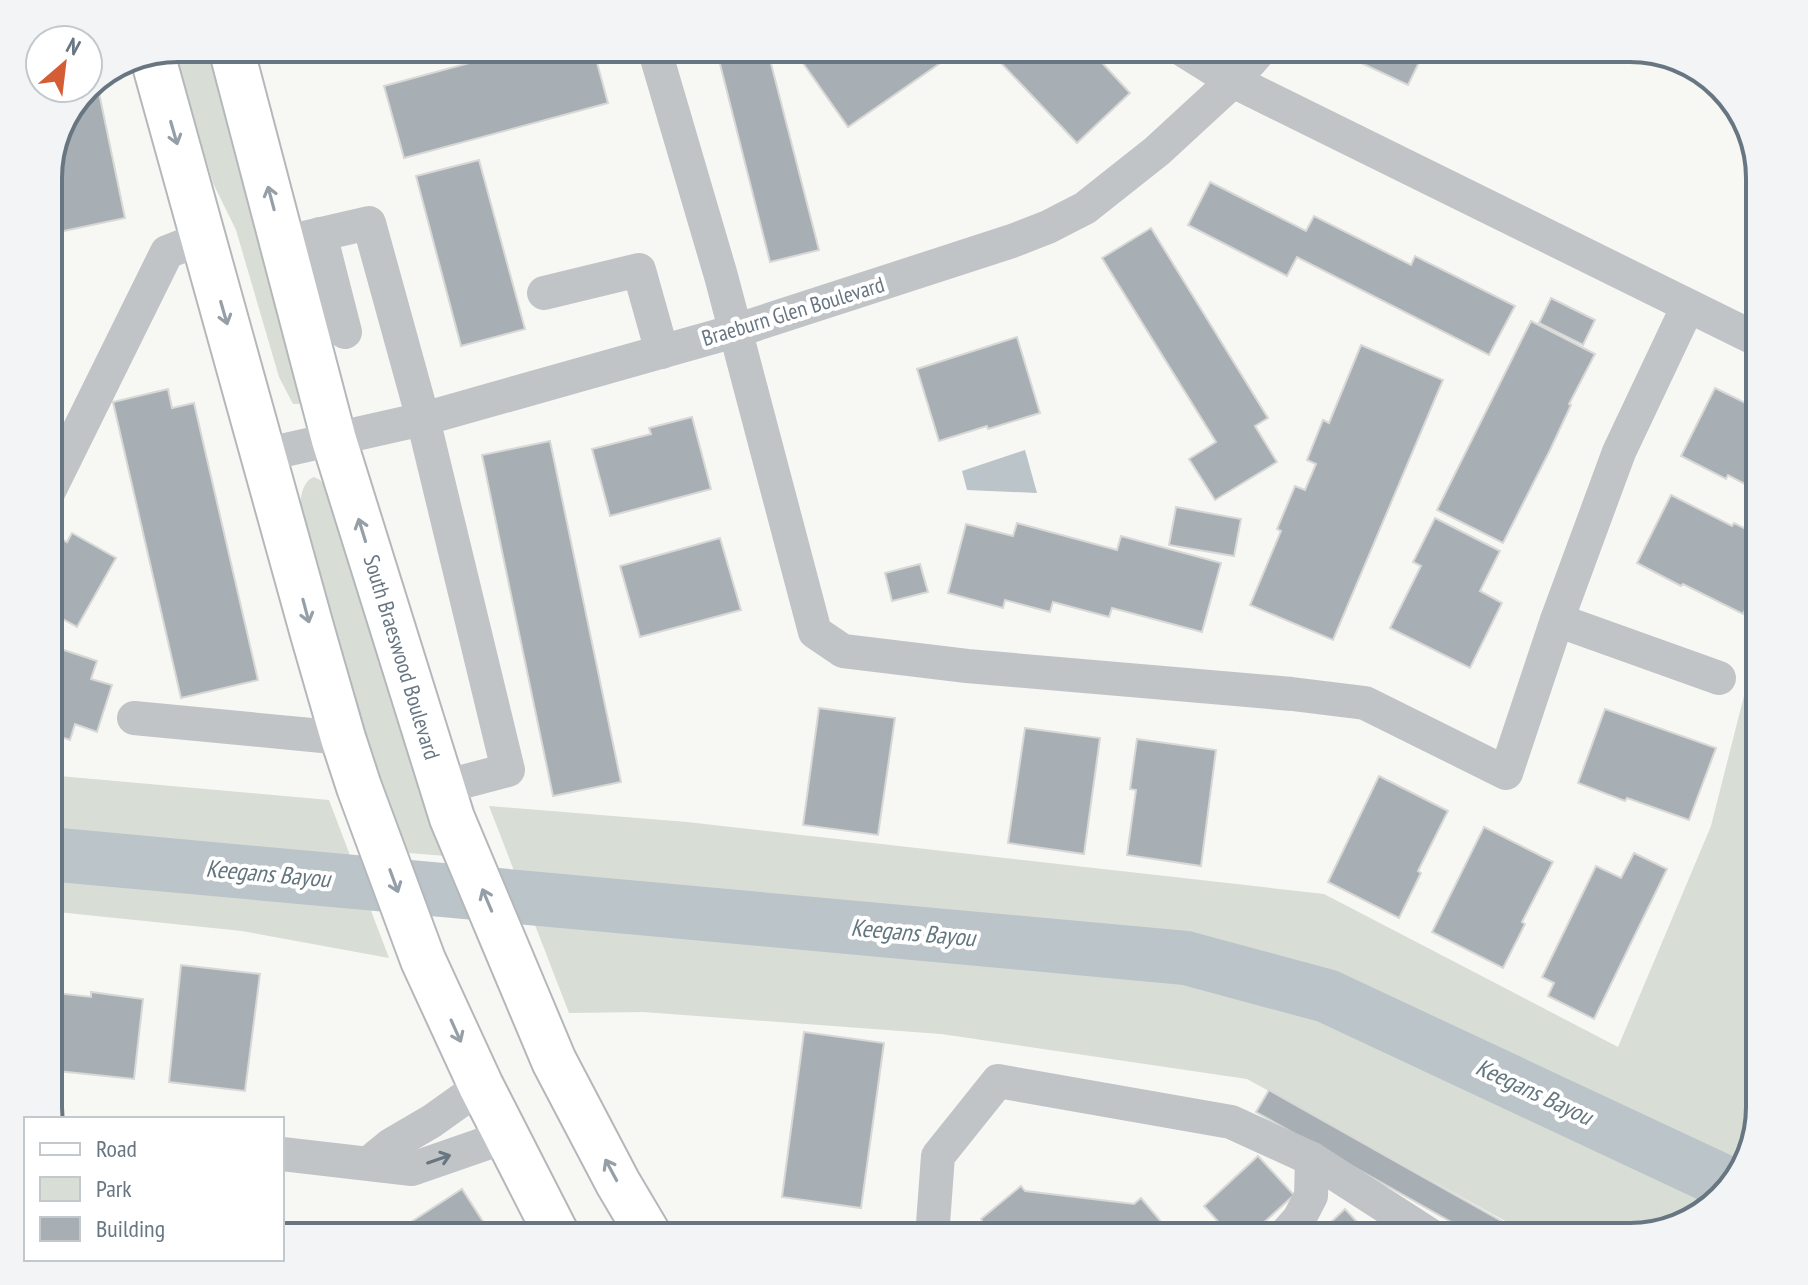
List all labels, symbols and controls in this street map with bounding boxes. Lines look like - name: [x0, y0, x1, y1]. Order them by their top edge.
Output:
- north arrow: [24, 24, 104, 104]
- text: N: [62, 31, 85, 61]
- one-way arrow: [167, 119, 182, 145]
- one-way arrow: [262, 186, 277, 212]
- street label: Braeburn Glen Boulevard: [698, 270, 888, 352]
- one-way arrow: [217, 300, 232, 326]
- one-way arrow: [354, 518, 368, 543]
- street label: South Braeswood Boulevard: [358, 551, 446, 763]
- one-way arrow: [300, 598, 315, 624]
- water label: Keegans Bayou: [205, 853, 333, 895]
- one-way arrow: [388, 868, 402, 892]
- one-way arrow: [478, 888, 493, 913]
- water label: Keegans Bayou: [850, 912, 978, 954]
- one-way arrow: [449, 1018, 464, 1042]
- water label: Keegans Bayou: [1471, 1051, 1599, 1133]
- legend: [24, 1117, 284, 1261]
- text: Road: [96, 1133, 137, 1164]
- one-way arrow: [426, 1151, 451, 1166]
- one-way arrow: [602, 1158, 618, 1182]
- text: Park: [96, 1173, 132, 1204]
- text: Building: [96, 1213, 165, 1244]

